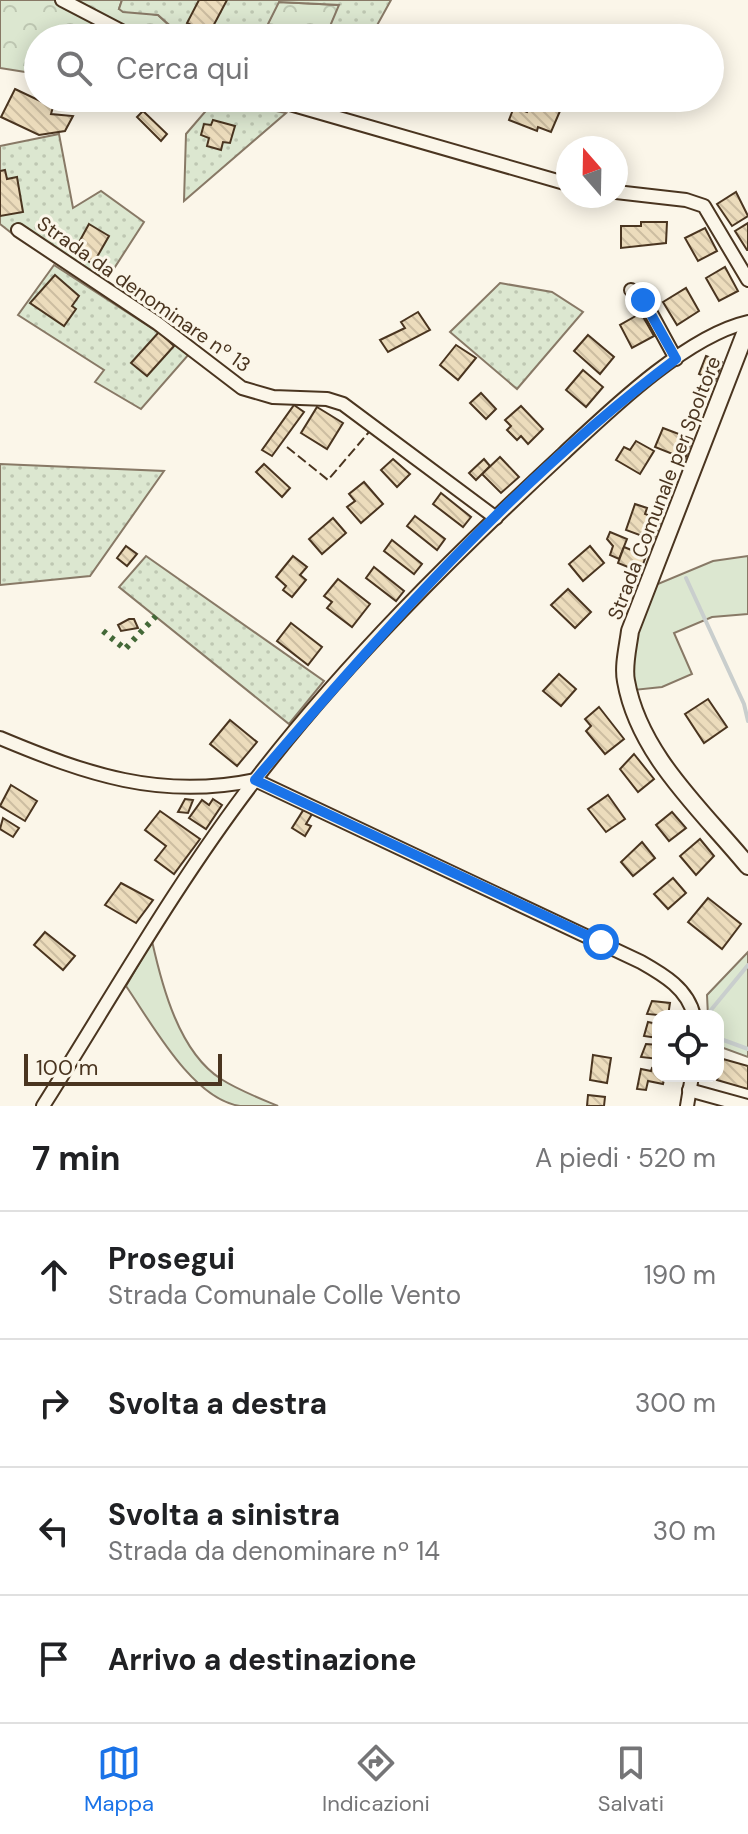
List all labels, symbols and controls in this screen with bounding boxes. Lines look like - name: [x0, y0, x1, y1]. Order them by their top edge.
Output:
- search box: [24, 24, 724, 112]
- icon: search: [52, 46, 96, 90]
- text: Cerca qui: [116, 49, 250, 88]
- north arrow: [556, 136, 628, 208]
- street label: Strada da denominare nº 13: [32, 210, 256, 378]
- route end: [625, 282, 661, 318]
- street label: Strada Comunale per Spoltore: [602, 353, 726, 623]
- route start: [583, 924, 619, 960]
- map controls: [652, 1010, 724, 1082]
- button: locate: [652, 1010, 724, 1082]
- scale bar: [24, 1050, 222, 1086]
- text: 100 m: [36, 1053, 98, 1082]
- text: 7 min: [32, 1136, 121, 1181]
- text: A piedi · 520 m: [535, 1141, 716, 1175]
- text: Prosegui: [108, 1239, 235, 1278]
- icon: ahead: [32, 1253, 76, 1297]
- text: 190 m: [644, 1258, 716, 1292]
- text: Strada Comunale Colle Vento: [108, 1278, 461, 1312]
- icon: right: [32, 1381, 76, 1425]
- text: Svolta a destra: [108, 1384, 327, 1423]
- text: 300 m: [635, 1386, 716, 1420]
- text: Svolta a sinistra: [108, 1495, 340, 1534]
- icon: left: [32, 1509, 76, 1553]
- text: 30 m: [653, 1514, 716, 1548]
- text: Strada da denominare nº 14: [108, 1534, 440, 1568]
- icon: arrive: [32, 1637, 76, 1681]
- text: Arrivo a destinazione: [108, 1640, 417, 1679]
- tab: Mappa: [84, 1741, 154, 1818]
- tab: Indicazioni: [322, 1741, 430, 1818]
- tab: Salvati: [598, 1741, 664, 1818]

